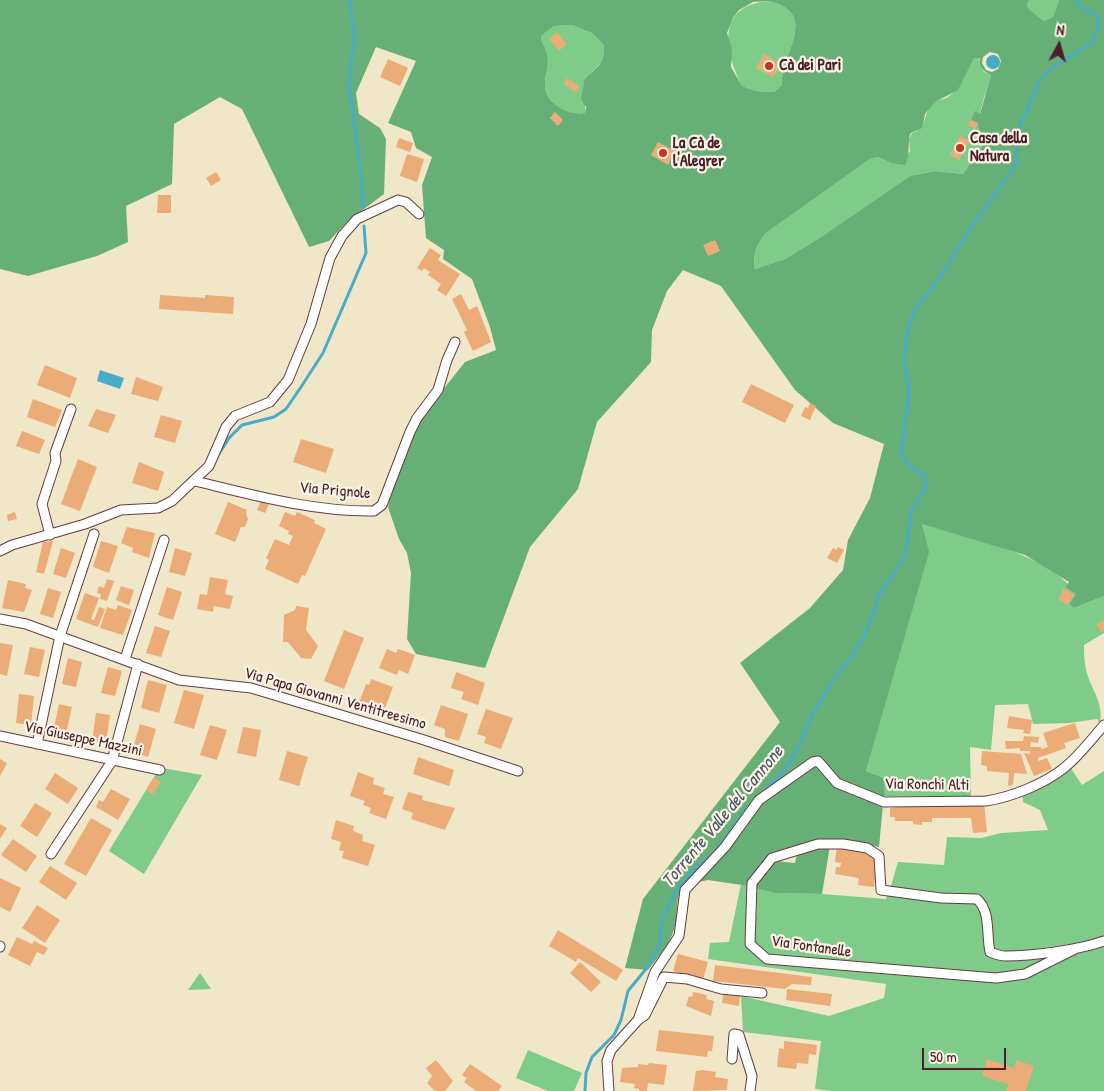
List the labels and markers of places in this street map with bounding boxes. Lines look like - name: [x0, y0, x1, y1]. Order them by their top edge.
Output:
- place label: Cà dei Pari: [779, 56, 841, 76]
- marker: Cà dei Pari: [763, 60, 775, 72]
- place label: Casa della Natura: [970, 129, 1027, 167]
- place label: La Cà de l'Alegrer: [673, 134, 724, 172]
- marker: Casa della Natura: [954, 142, 966, 154]
- marker: La Cà de l'Alegrer: [657, 147, 669, 159]

